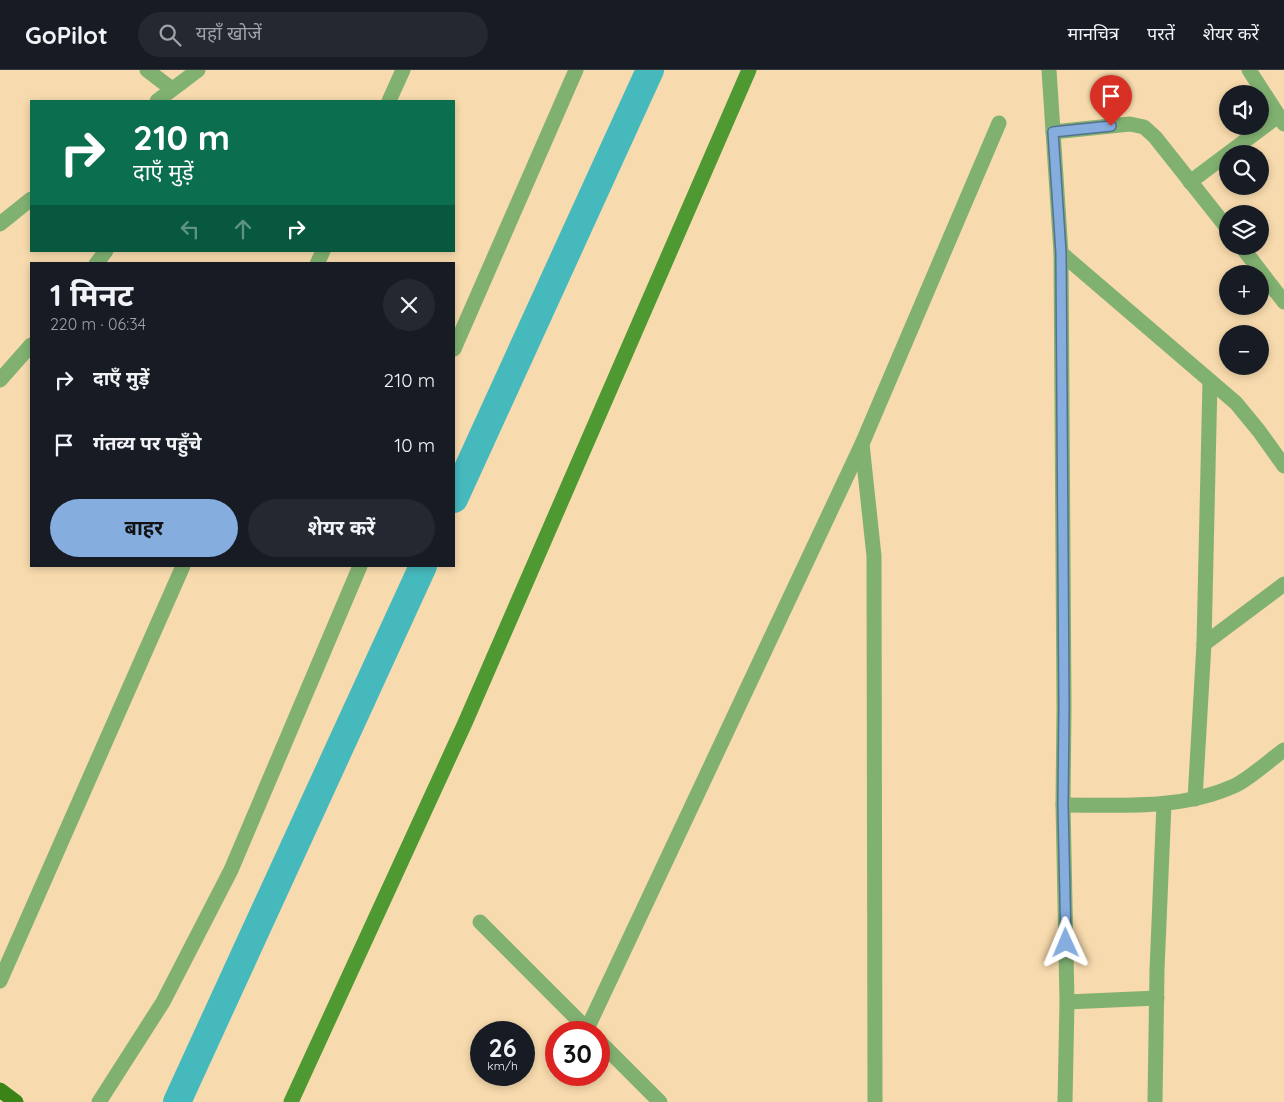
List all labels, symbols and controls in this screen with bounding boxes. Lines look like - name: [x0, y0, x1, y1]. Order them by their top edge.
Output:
- search box: [138, 12, 488, 57]
- text: GoPilot: [25, 20, 108, 50]
- icon: search: [156, 21, 184, 49]
- text: यहाँ खोजें: [196, 21, 262, 45]
- text: मानचित्र: [1068, 22, 1119, 45]
- text: परतें: [1147, 22, 1175, 45]
- text: शेयर करें: [1203, 22, 1259, 45]
- pin: [1090, 75, 1132, 126]
- icon: arrive: [1097, 82, 1125, 110]
- map controls: [1219, 85, 1269, 375]
- button: sound: [1219, 85, 1269, 135]
- text: 210 m: [133, 115, 230, 159]
- icon: right: [50, 120, 115, 185]
- button: search: [1219, 145, 1269, 195]
- text: दाएँ मुड़ें: [133, 158, 193, 186]
- button: layers: [1219, 205, 1269, 255]
- icon: left: [176, 215, 204, 243]
- icon: ahead: [229, 215, 257, 243]
- icon: right: [282, 215, 310, 243]
- button: +: [1219, 265, 1269, 315]
- text: 1 मिनट: [50, 276, 133, 314]
- button: close: [383, 279, 435, 331]
- text: 220 m · 06:34: [50, 314, 146, 334]
- button: −: [1219, 325, 1269, 375]
- icon: right: [50, 366, 78, 394]
- text: दाएँ मुड़ें: [93, 366, 149, 390]
- text: 210 m: [384, 368, 435, 392]
- icon: arrive: [50, 431, 78, 459]
- text: गंतव्य पर पहुँचे: [93, 431, 201, 455]
- text: 10 m: [394, 433, 435, 457]
- button: बाहर: [50, 499, 238, 557]
- button: शेयर करें: [248, 499, 435, 557]
- position arrow: [1039, 916, 1091, 968]
- speed limit sign: 30: [545, 1021, 610, 1086]
- text: 26: [488, 1032, 517, 1063]
- text: km/h: [487, 1058, 518, 1073]

